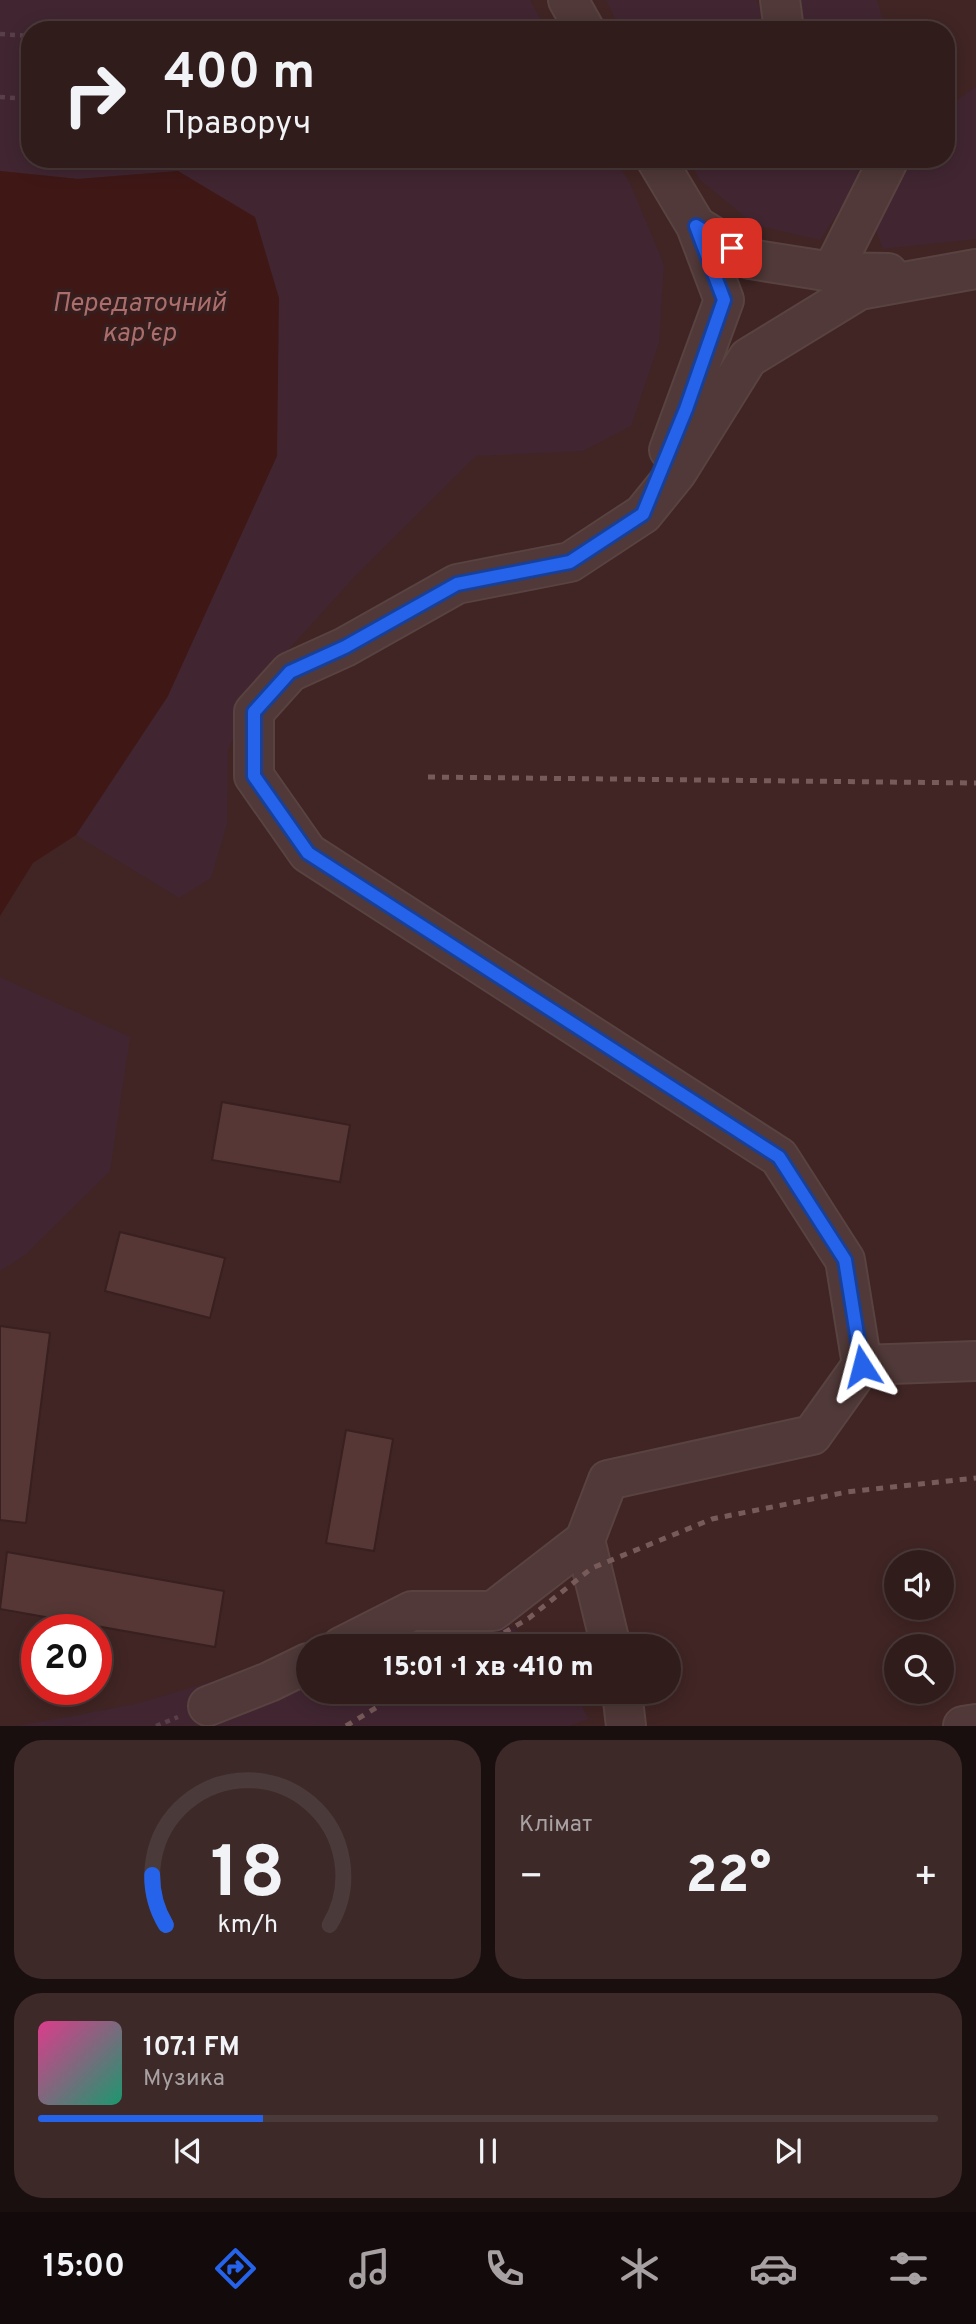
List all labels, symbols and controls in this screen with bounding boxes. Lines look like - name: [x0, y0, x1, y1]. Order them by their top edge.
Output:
- text: 400 m: [164, 44, 315, 106]
- icon: right: [49, 49, 140, 140]
- text: Праворуч: [164, 105, 311, 145]
- pin: [702, 218, 762, 278]
- icon: arrive: [713, 229, 751, 267]
- water label: Передаточний кар'єр: [52, 288, 227, 351]
- position arrow: [825, 1329, 899, 1403]
- map controls: [884, 1550, 954, 1704]
- button: sound: [884, 1550, 954, 1620]
- speed limit sign: 20: [21, 1614, 112, 1705]
- button: search: [884, 1634, 954, 1704]
- text: 15:01 · 1 хв · 410 m: [383, 1652, 594, 1685]
- text: Клімат: [519, 1811, 592, 1840]
- text: 18: [210, 1832, 285, 1924]
- text: 22°: [686, 1845, 771, 1911]
- text: −: [519, 1854, 544, 1903]
- text: +: [913, 1854, 938, 1903]
- text: km/h: [217, 1910, 278, 1942]
- text: 107.1 FM: [143, 2032, 240, 2065]
- text: Музика: [143, 2065, 225, 2094]
- icon: previous: [169, 2132, 207, 2170]
- icon: pause: [469, 2132, 507, 2170]
- icon: next: [769, 2132, 807, 2170]
- icon: directions: [211, 2244, 260, 2293]
- icon: music: [345, 2244, 394, 2293]
- icon: phone: [480, 2244, 529, 2293]
- icon: climate: [615, 2244, 664, 2293]
- icon: car: [749, 2244, 798, 2293]
- icon: filters: [884, 2244, 933, 2293]
- text: 15:00: [43, 2248, 125, 2288]

